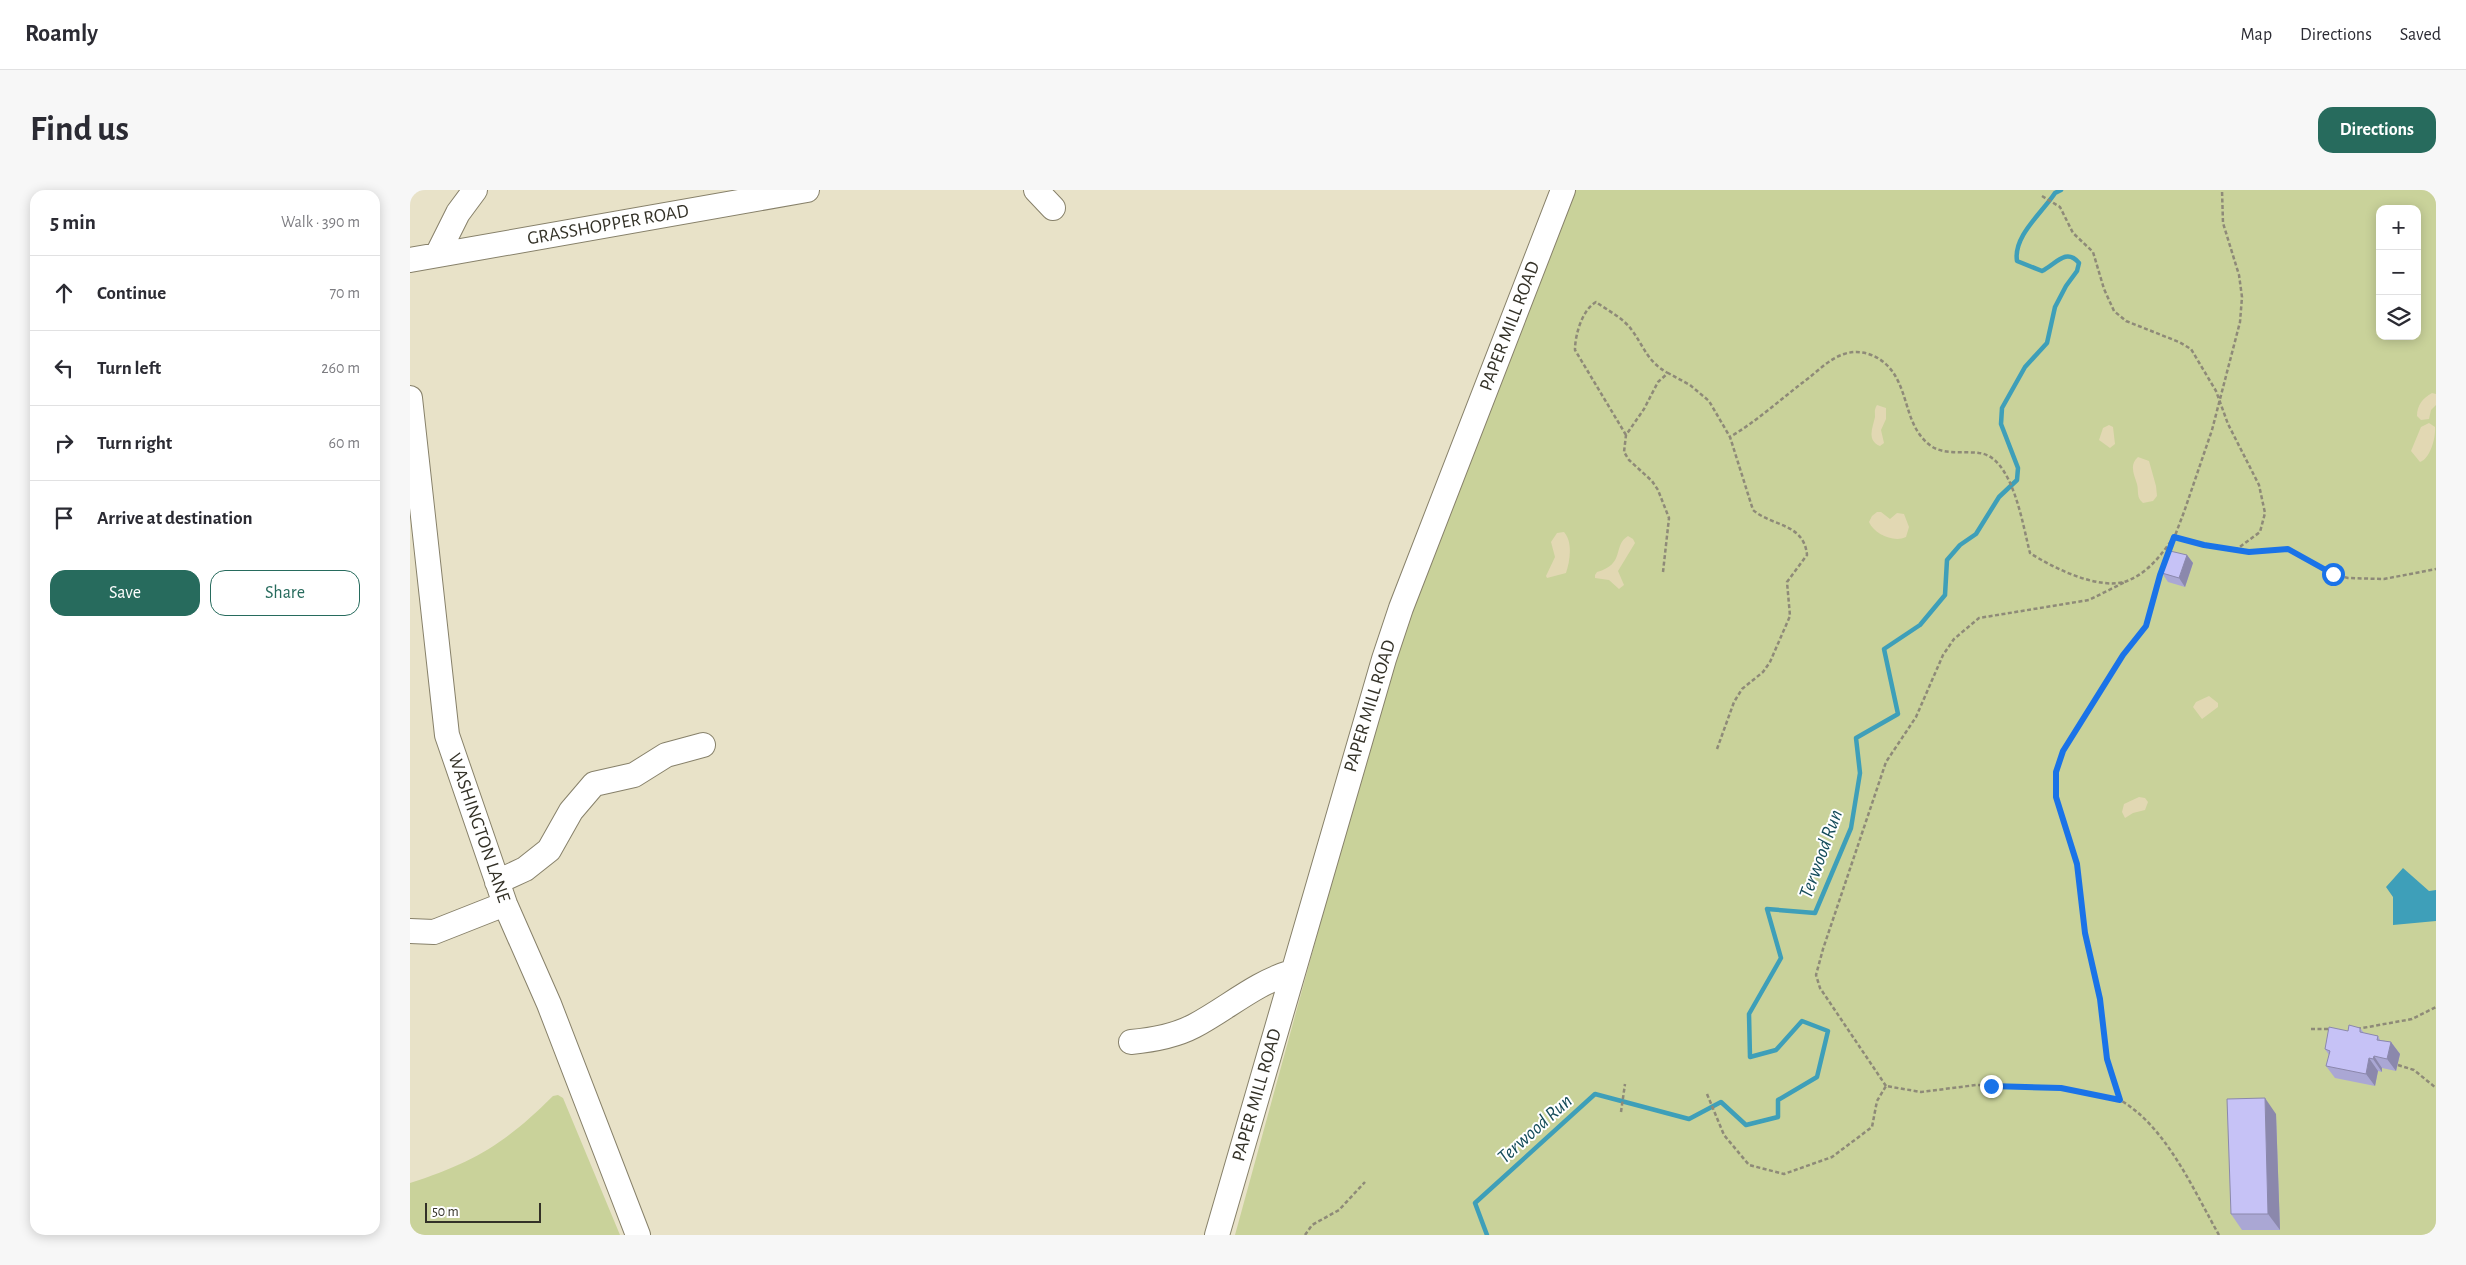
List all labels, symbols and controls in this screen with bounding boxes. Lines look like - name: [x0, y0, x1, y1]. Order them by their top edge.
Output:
- text: Roamly: [25, 22, 98, 46]
- text: Map: [2241, 26, 2272, 44]
- text: Directions: [2300, 26, 2372, 44]
- text: Saved: [2400, 26, 2441, 44]
- button: Directions: [2318, 107, 2436, 153]
- text: Find us: [30, 112, 129, 147]
- street label: GRASSHOPPER ROAD: [526, 201, 690, 249]
- map controls: [2376, 205, 2421, 340]
- button: +: [2376, 205, 2421, 250]
- text: 5 min: [50, 212, 96, 233]
- text: Walk · 390 m: [281, 214, 360, 230]
- button: −: [2376, 250, 2421, 295]
- street label: PAPER MILL ROAD: [1477, 259, 1543, 393]
- icon: ahead: [50, 279, 78, 307]
- text: Continue: [97, 284, 166, 303]
- text: 70 m: [329, 285, 360, 301]
- button: layers: [2376, 295, 2421, 340]
- icon: left: [50, 354, 78, 382]
- text: Turn left: [97, 359, 161, 378]
- text: 260 m: [321, 360, 360, 376]
- icon: right: [50, 429, 78, 457]
- text: Turn right: [97, 434, 172, 453]
- text: 60 m: [329, 435, 360, 451]
- icon: arrive: [50, 504, 78, 532]
- text: Arrive at destination: [97, 509, 253, 528]
- route start: [2322, 563, 2345, 586]
- button: Save: [50, 570, 200, 616]
- button: Share: [210, 570, 360, 616]
- street label: PAPER MILL ROAD: [1341, 638, 1399, 774]
- street label: WASHINGTON LANE: [445, 751, 513, 905]
- water label: Terwood Run: [1796, 807, 1846, 901]
- street label: PAPER MILL ROAD: [1229, 1026, 1285, 1164]
- route end: [1980, 1075, 2003, 1098]
- water label: Terwood Run: [1494, 1090, 1576, 1168]
- scale bar: [425, 1200, 541, 1223]
- text: 50 m: [432, 1205, 459, 1219]

